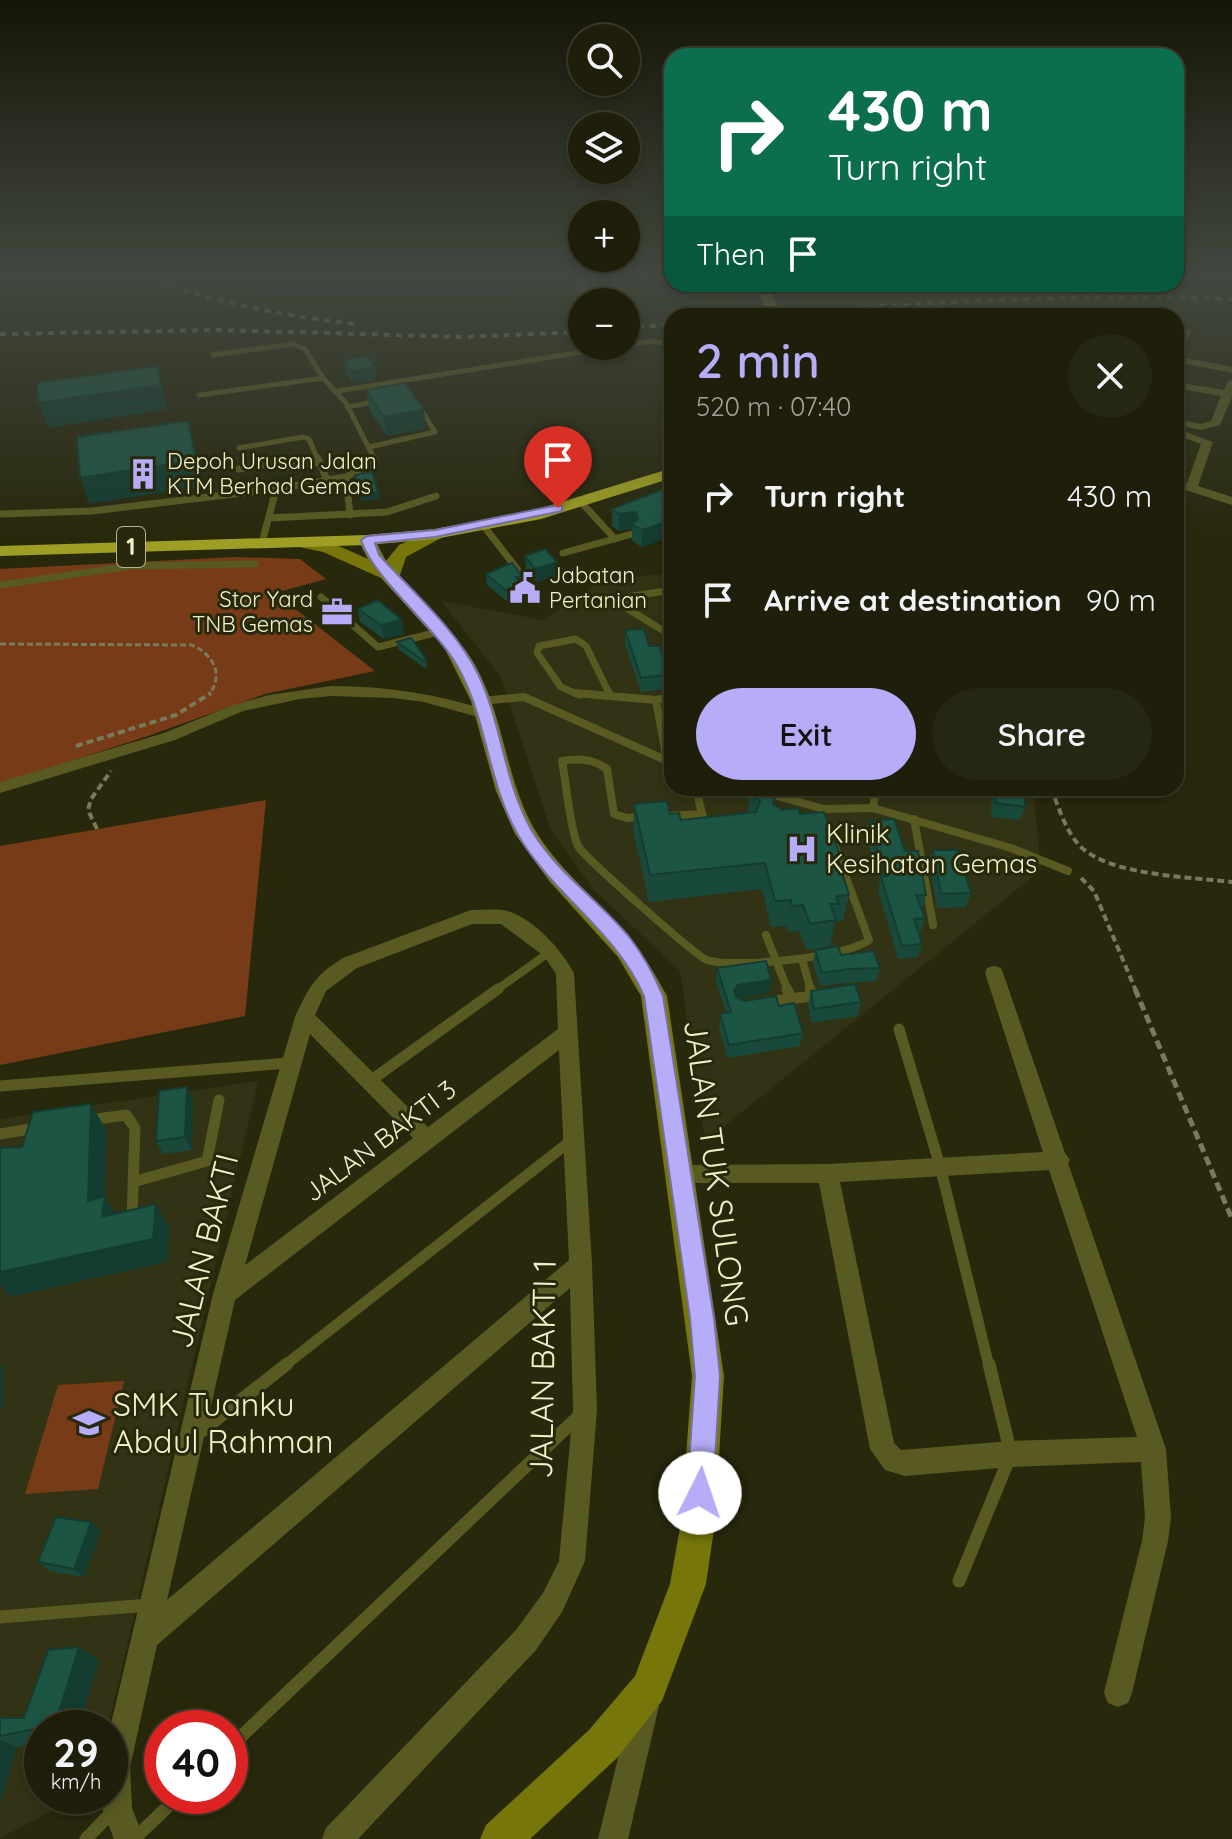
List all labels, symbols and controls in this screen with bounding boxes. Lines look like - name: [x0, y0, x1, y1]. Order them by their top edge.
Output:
- map controls: [568, 24, 640, 360]
- button: search: [568, 24, 640, 96]
- text: 430 m: [828, 75, 993, 145]
- icon: right: [696, 80, 800, 184]
- button: layers: [568, 112, 640, 184]
- text: Turn right: [828, 144, 987, 189]
- button: +: [568, 200, 640, 272]
- icon: arrive: [781, 232, 825, 276]
- text: Then: [696, 235, 765, 273]
- button: −: [568, 288, 640, 360]
- text: 2 min: [696, 330, 820, 390]
- button: close: [1068, 334, 1152, 418]
- text: 520 m · 07:40: [696, 390, 852, 423]
- pin: [524, 426, 592, 508]
- icon: arrive: [536, 438, 580, 482]
- place label: Depoh Urusan Jalan KTM Berhad Gemas: [167, 447, 377, 500]
- building icon: Depoh Urusan Jalan KTM Berhad Gemas: [126, 457, 160, 491]
- icon: right: [696, 474, 740, 518]
- text: Turn right: [764, 477, 905, 515]
- text: 430 m: [1067, 477, 1152, 515]
- road number: 1: [117, 527, 145, 567]
- place label: Jabatan Pertanian: [549, 561, 647, 614]
- public building icon: Jabatan Pertanian: [508, 571, 542, 605]
- icon: arrive: [696, 578, 740, 622]
- text: Arrive at destination: [764, 581, 1062, 619]
- text: 90 m: [1086, 581, 1156, 619]
- place label: Stor Yard TNB Gemas: [192, 585, 313, 638]
- office icon: Stor Yard TNB Gemas: [320, 595, 354, 629]
- button: Exit: [696, 688, 916, 780]
- button: Share: [932, 688, 1152, 780]
- place label: Klinik Kesihatan Gemas: [826, 817, 1037, 880]
- hospital icon: Klinik Kesihatan Gemas: [785, 832, 819, 866]
- street label: JALAN TUK SULONG: [676, 1017, 758, 1328]
- street label: JALAN BAKTI 3: [297, 1073, 462, 1209]
- street label: JALAN BAKTI: [160, 1149, 246, 1352]
- street label: JALAN BAKTI 1: [520, 1259, 564, 1479]
- place label: SMK Tuanku Abdul Rahman: [113, 1384, 334, 1461]
- school or university icon: SMK Tuanku Abdul Rahman: [72, 1406, 106, 1440]
- position arrow: [658, 1451, 742, 1535]
- speed limit sign: 40: [144, 1710, 248, 1814]
- text: 29: [53, 1727, 99, 1777]
- text: km/h: [51, 1769, 101, 1794]

